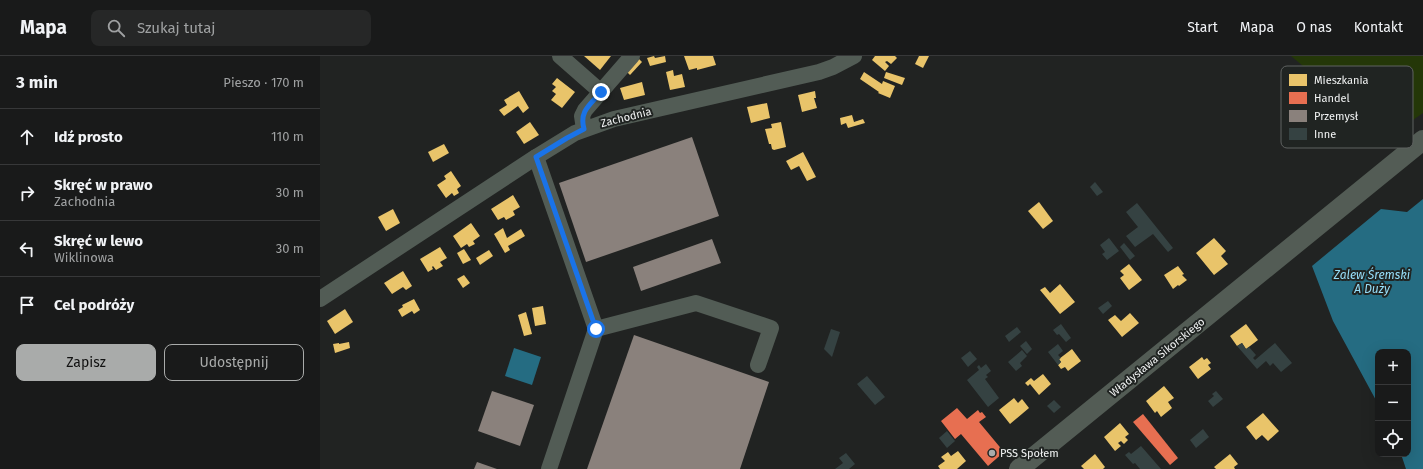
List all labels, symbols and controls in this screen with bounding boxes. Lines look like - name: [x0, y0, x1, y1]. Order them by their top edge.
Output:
- search box: [91, 10, 371, 46]
- text: Mapa: [20, 16, 67, 39]
- icon: search: [105, 17, 127, 39]
- text: Szukaj tutaj: [137, 19, 215, 37]
- text: Start: [1187, 19, 1218, 36]
- text: Mapa: [1240, 19, 1274, 36]
- text: O nas: [1296, 19, 1332, 36]
- text: Kontakt: [1354, 19, 1403, 36]
- legend: [1281, 66, 1413, 148]
- text: 3 min: [16, 72, 58, 93]
- text: Mieszkania: [1314, 74, 1369, 87]
- text: Pieszo · 170 m: [223, 75, 304, 90]
- route end: [592, 83, 610, 101]
- text: Handel: [1314, 92, 1350, 105]
- street label: Zachodnia: [599, 105, 653, 130]
- text: Przemysł: [1314, 110, 1359, 123]
- icon: ahead: [16, 126, 38, 148]
- text: Idź prosto: [54, 128, 123, 146]
- text: Inne: [1314, 128, 1336, 141]
- text: 110 m: [271, 129, 304, 144]
- text: Skręć w prawo: [54, 176, 153, 194]
- icon: right: [16, 182, 38, 204]
- text: 30 m: [276, 185, 304, 200]
- text: Zachodnia: [54, 194, 115, 209]
- text: Skręć w lewo: [54, 232, 143, 250]
- icon: left: [16, 238, 38, 260]
- text: 30 m: [276, 241, 304, 256]
- text: Wiklinowa: [54, 250, 114, 265]
- water label: Zalew Śremski A Duży: [1333, 267, 1411, 296]
- icon: arrive: [16, 294, 38, 316]
- text: Cel podróży: [54, 296, 134, 314]
- street label: Władysława Sikorskiego: [1107, 315, 1207, 400]
- route start: [587, 320, 605, 338]
- button: Zapisz: [16, 344, 156, 381]
- button: Udostępnij: [164, 344, 304, 381]
- map controls: [1375, 349, 1411, 457]
- button: +: [1375, 349, 1411, 385]
- button: −: [1375, 385, 1411, 421]
- button: locate: [1375, 421, 1411, 457]
- place label: PSS Społem: [1000, 447, 1059, 460]
- marker: PSS Społem: [987, 448, 997, 458]

